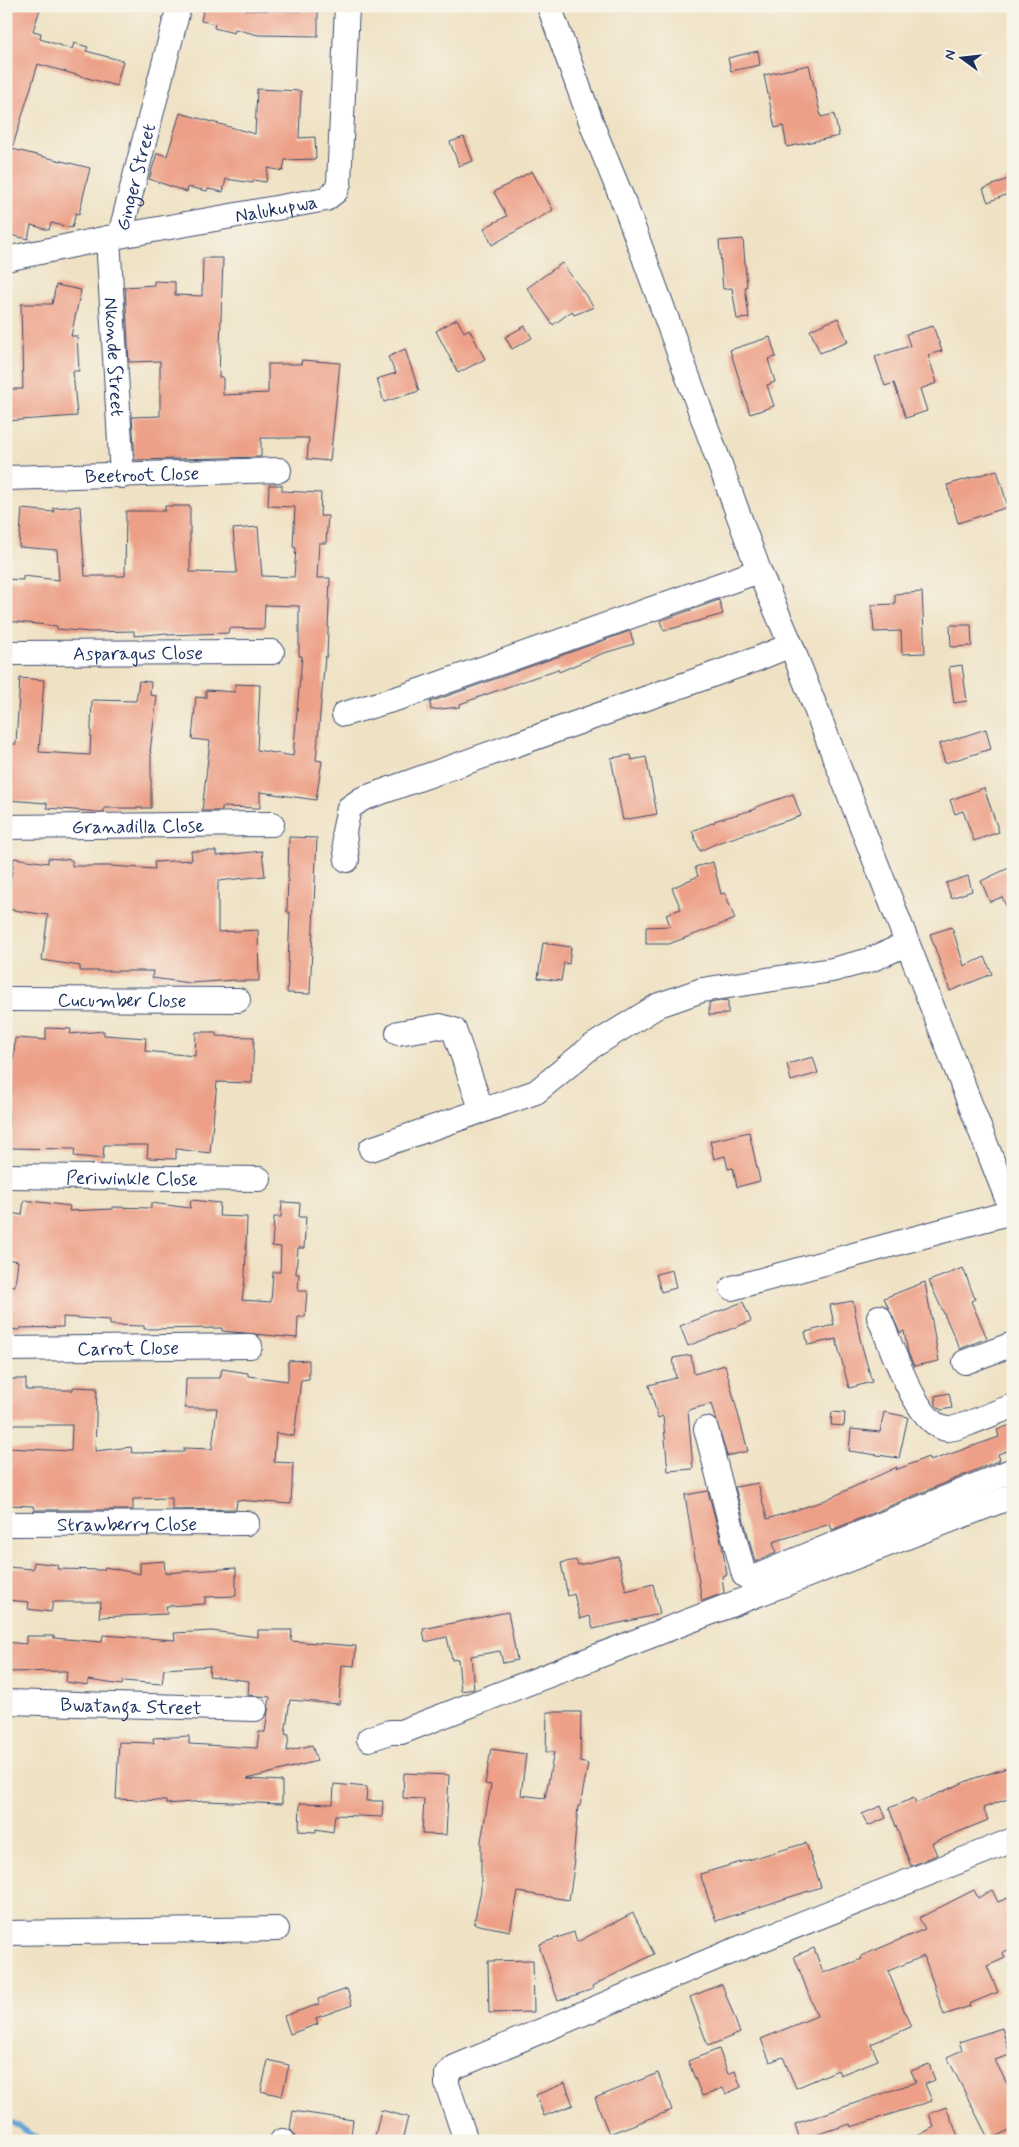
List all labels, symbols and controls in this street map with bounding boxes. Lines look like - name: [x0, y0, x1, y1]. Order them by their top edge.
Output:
- north arrow: [936, 32, 986, 82]
- text: N: [941, 48, 960, 62]
- street label: Ginger Street: [111, 121, 162, 234]
- street label: Nalukupwa: [233, 190, 320, 229]
- street label: Nkonde Street: [98, 296, 129, 417]
- street label: Beetroot Close: [84, 461, 200, 490]
- street label: Asparagus Close: [73, 641, 203, 668]
- street label: Granadilla Close: [72, 814, 205, 840]
- street label: Cucumber Close: [57, 988, 187, 1014]
- street label: Periwinkle Close: [66, 1166, 198, 1192]
- street label: Carrot Close: [77, 1336, 179, 1362]
- street label: Strawberry Close: [57, 1512, 197, 1538]
- street label: Bwatanga Street: [60, 1693, 202, 1722]

